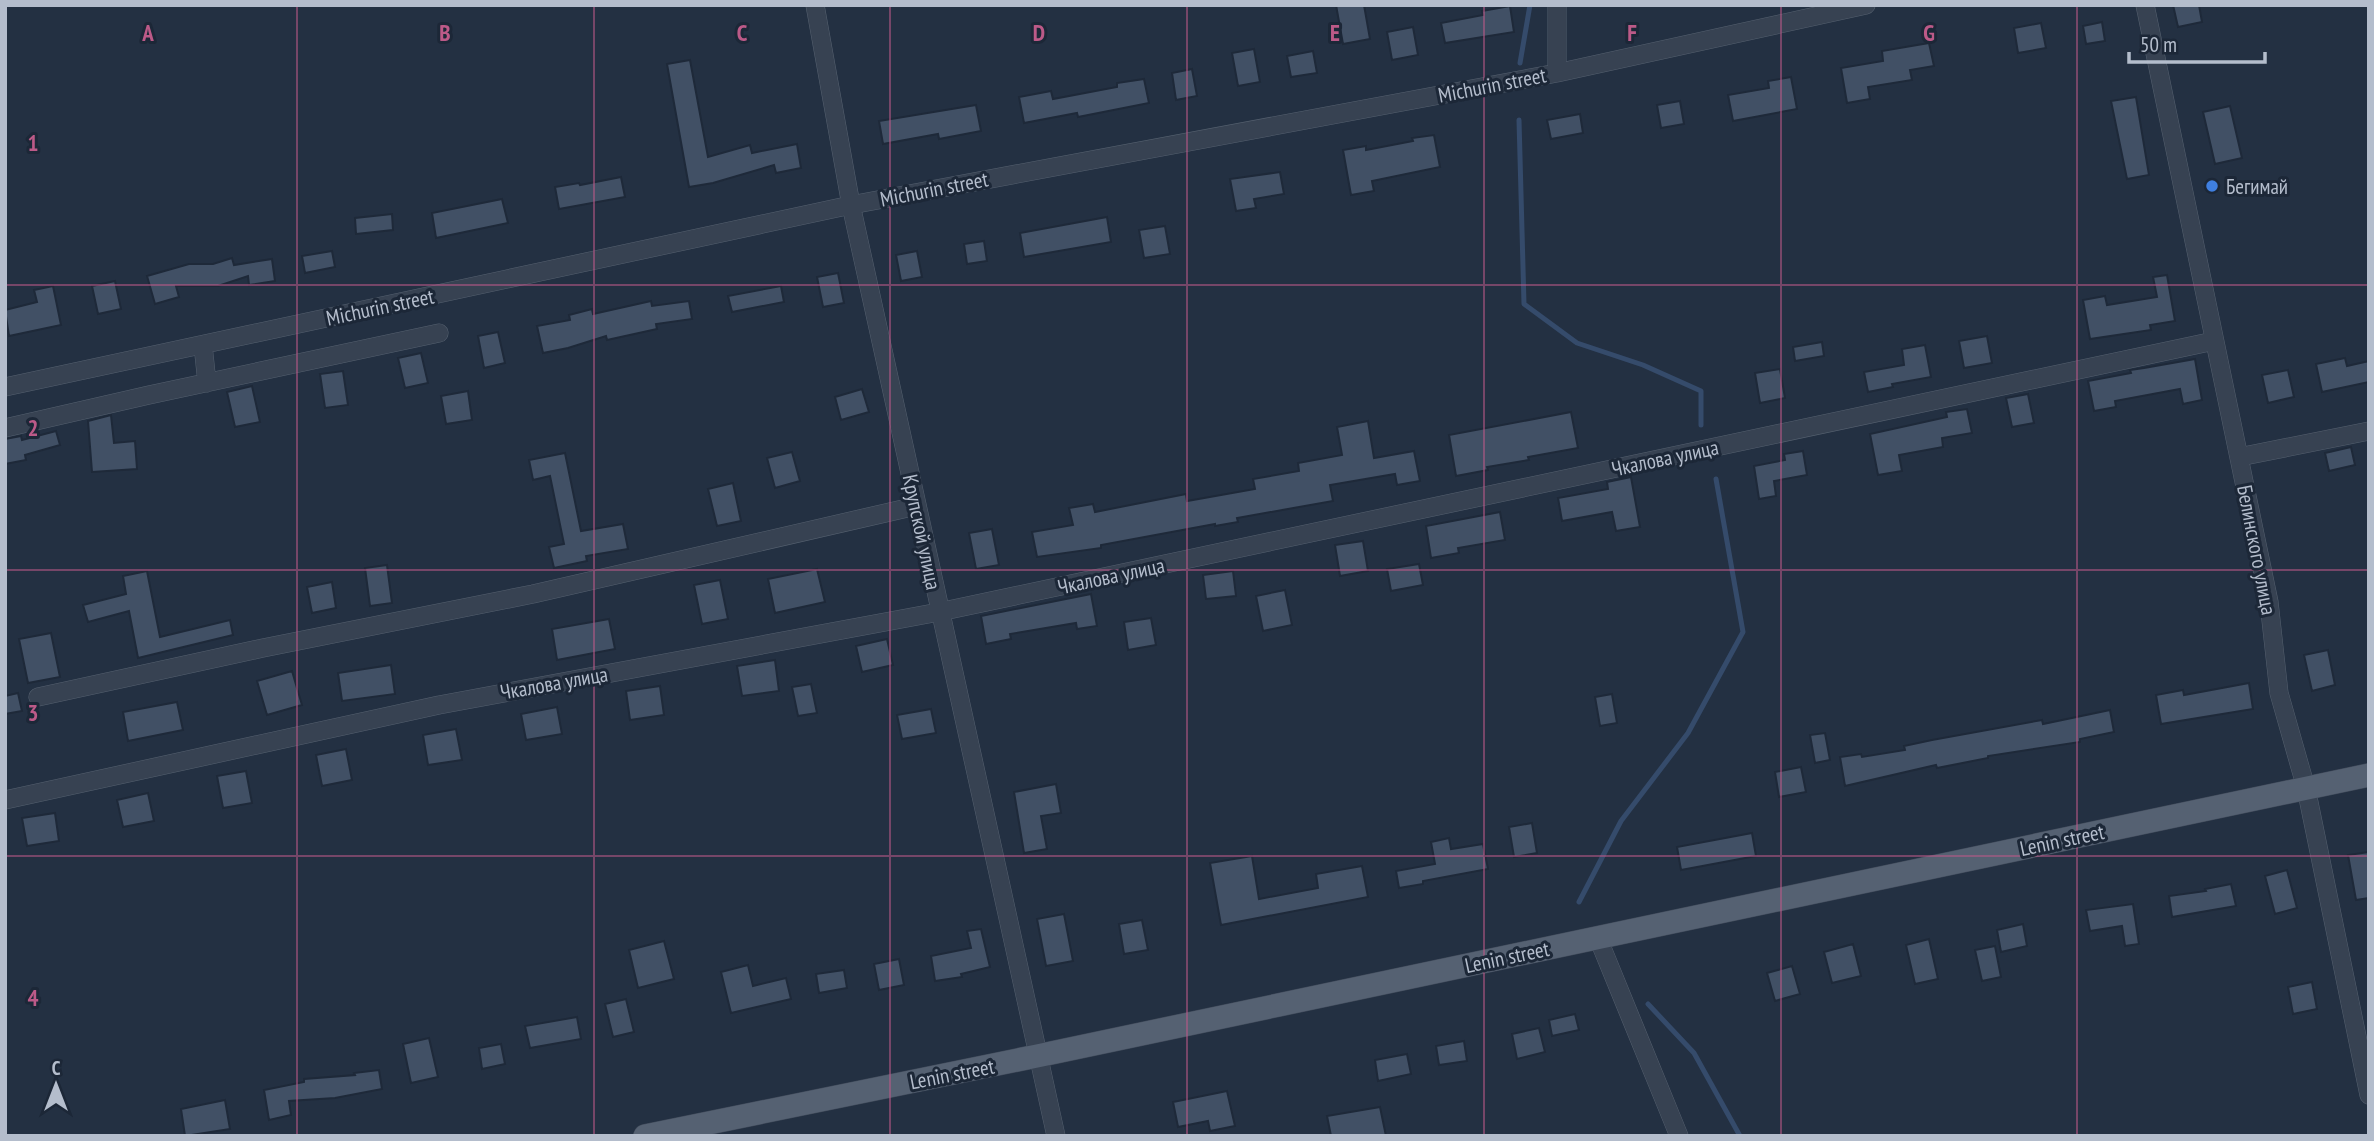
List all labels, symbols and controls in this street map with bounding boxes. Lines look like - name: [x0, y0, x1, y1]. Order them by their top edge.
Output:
- text: A: [141, 18, 154, 47]
- text: B: [439, 18, 451, 47]
- text: C: [737, 18, 748, 47]
- text: D: [1033, 18, 1045, 47]
- text: E: [1330, 18, 1340, 47]
- text: F: [1627, 18, 1637, 47]
- text: G: [1923, 18, 1935, 47]
- scale bar: [2129, 21, 2266, 65]
- text: 50 m: [2140, 31, 2177, 58]
- street label: Michurin street: [1436, 61, 1548, 109]
- text: 1: [28, 128, 39, 157]
- street label: Michurin street: [878, 165, 990, 213]
- place label: Бегимай: [2226, 173, 2288, 200]
- marker: Бегимай: [2204, 178, 2220, 194]
- street label: Michurin street: [324, 282, 436, 332]
- text: 2: [28, 413, 39, 442]
- street label: Чкалова улица: [1609, 433, 1721, 483]
- street label: Крупской улица: [897, 472, 947, 592]
- street label: Белинского улица: [2231, 483, 2283, 617]
- street label: Чкалова улица: [1055, 551, 1167, 601]
- street label: Чкалова улица: [498, 660, 610, 706]
- text: 3: [28, 698, 39, 727]
- street label: Lenin street: [2017, 818, 2107, 862]
- street label: Lenin street: [1462, 935, 1552, 979]
- text: 4: [28, 983, 39, 1012]
- north arrow: [21, 1050, 91, 1120]
- street label: Lenin street: [907, 1053, 997, 1095]
- text: С: [52, 1056, 61, 1080]

